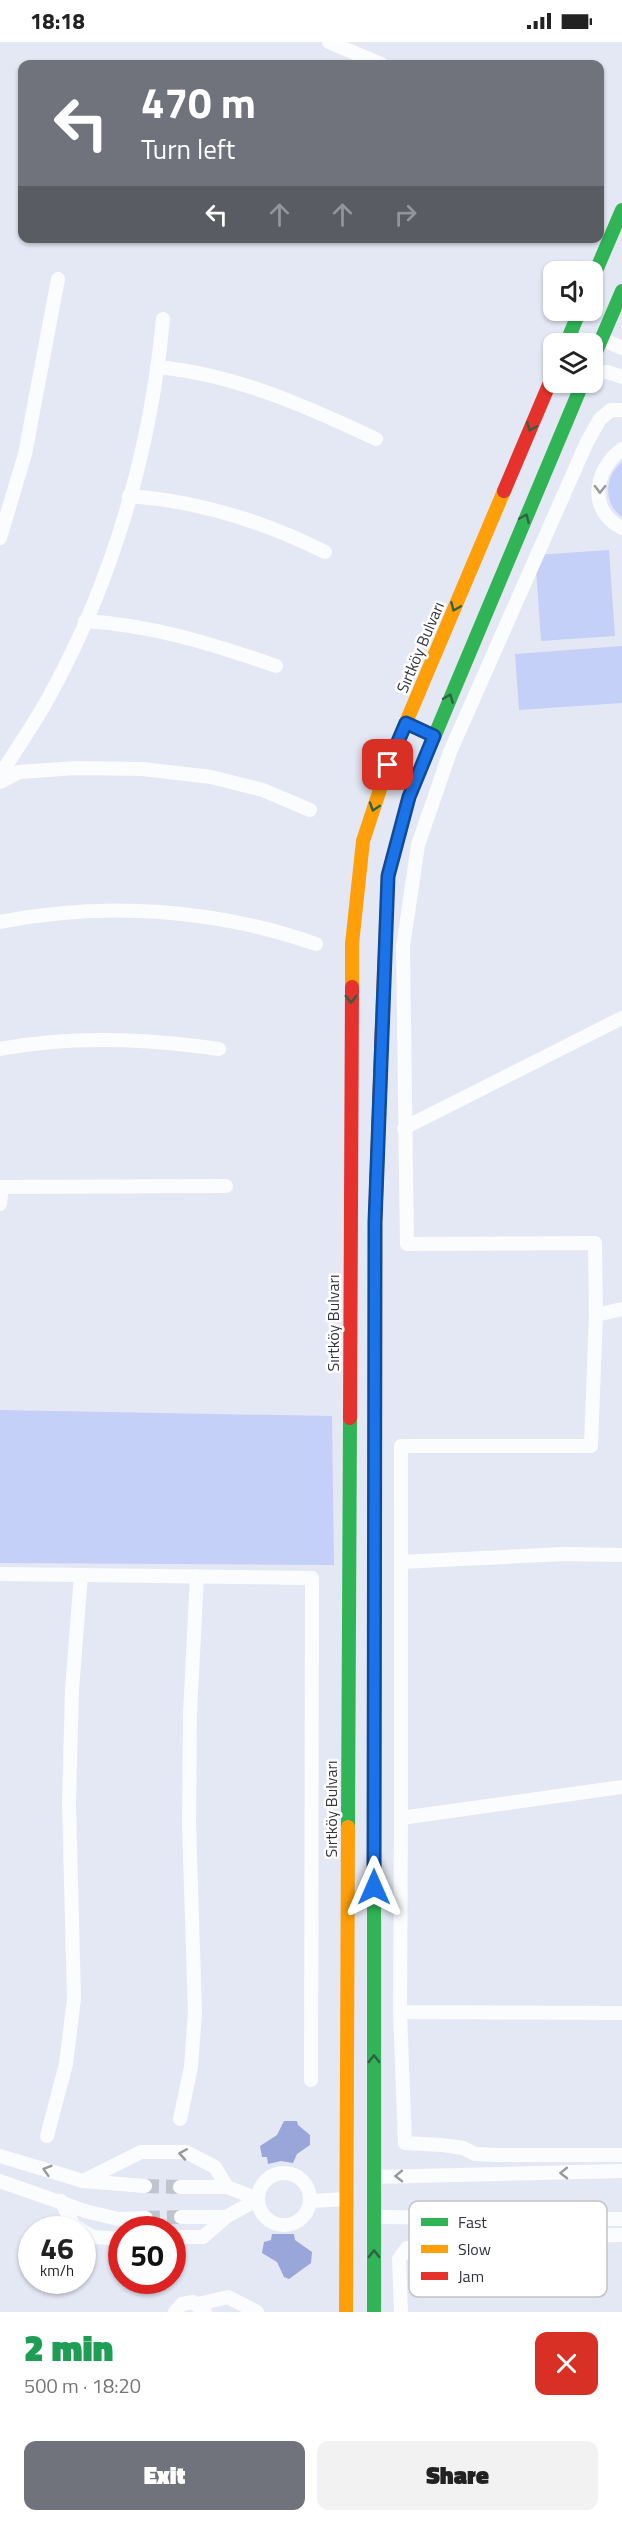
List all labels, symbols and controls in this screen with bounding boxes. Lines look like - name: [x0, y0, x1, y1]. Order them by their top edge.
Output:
- text: 18:18: [30, 4, 85, 38]
- text: 470 m: [141, 70, 256, 134]
- icon: left: [42, 84, 120, 162]
- text: Turn left: [141, 128, 235, 169]
- icon: left: [200, 198, 233, 231]
- icon: ahead: [263, 198, 296, 231]
- icon: ahead: [326, 198, 359, 231]
- icon: right: [389, 198, 422, 231]
- map controls: [543, 261, 603, 393]
- button: sound: [543, 261, 603, 321]
- button: layers: [543, 333, 603, 393]
- one-way arrow: [526, 420, 538, 431]
- one-way arrow: [593, 485, 606, 494]
- one-way arrow: [517, 514, 529, 525]
- street label: Sırtköy Bulvarı: [390, 598, 450, 696]
- one-way arrow: [450, 600, 462, 611]
- one-way arrow: [441, 693, 454, 704]
- pin: [362, 739, 413, 790]
- icon: arrive: [371, 748, 404, 781]
- one-way arrow: [369, 801, 382, 812]
- one-way arrow: [345, 995, 358, 1004]
- street label: Sırtköy Bulvarı: [321, 1275, 345, 1372]
- street label: Sırtköy Bulvarı: [319, 1761, 343, 1858]
- position arrow: [342, 1855, 406, 1919]
- one-way arrow: [368, 2054, 380, 2063]
- one-way arrow: [178, 2148, 187, 2160]
- one-way arrow: [42, 2165, 53, 2177]
- one-way arrow: [559, 2166, 568, 2179]
- one-way arrow: [394, 2170, 403, 2183]
- legend: [409, 2201, 607, 2297]
- text: Fast: [458, 2210, 487, 2234]
- speed limit sign: 50: [108, 2216, 186, 2294]
- text: 46: [40, 2225, 74, 2271]
- text: Slow: [458, 2237, 491, 2261]
- one-way arrow: [368, 2249, 380, 2258]
- text: km/h: [40, 2259, 74, 2282]
- text: Jam: [458, 2264, 484, 2288]
- text: 2 min: [24, 2320, 113, 2375]
- button: close: [535, 2332, 598, 2395]
- text: 500 m · 18:20: [24, 2370, 141, 2401]
- button: Exit: [24, 2441, 305, 2510]
- button: Share: [317, 2441, 598, 2510]

